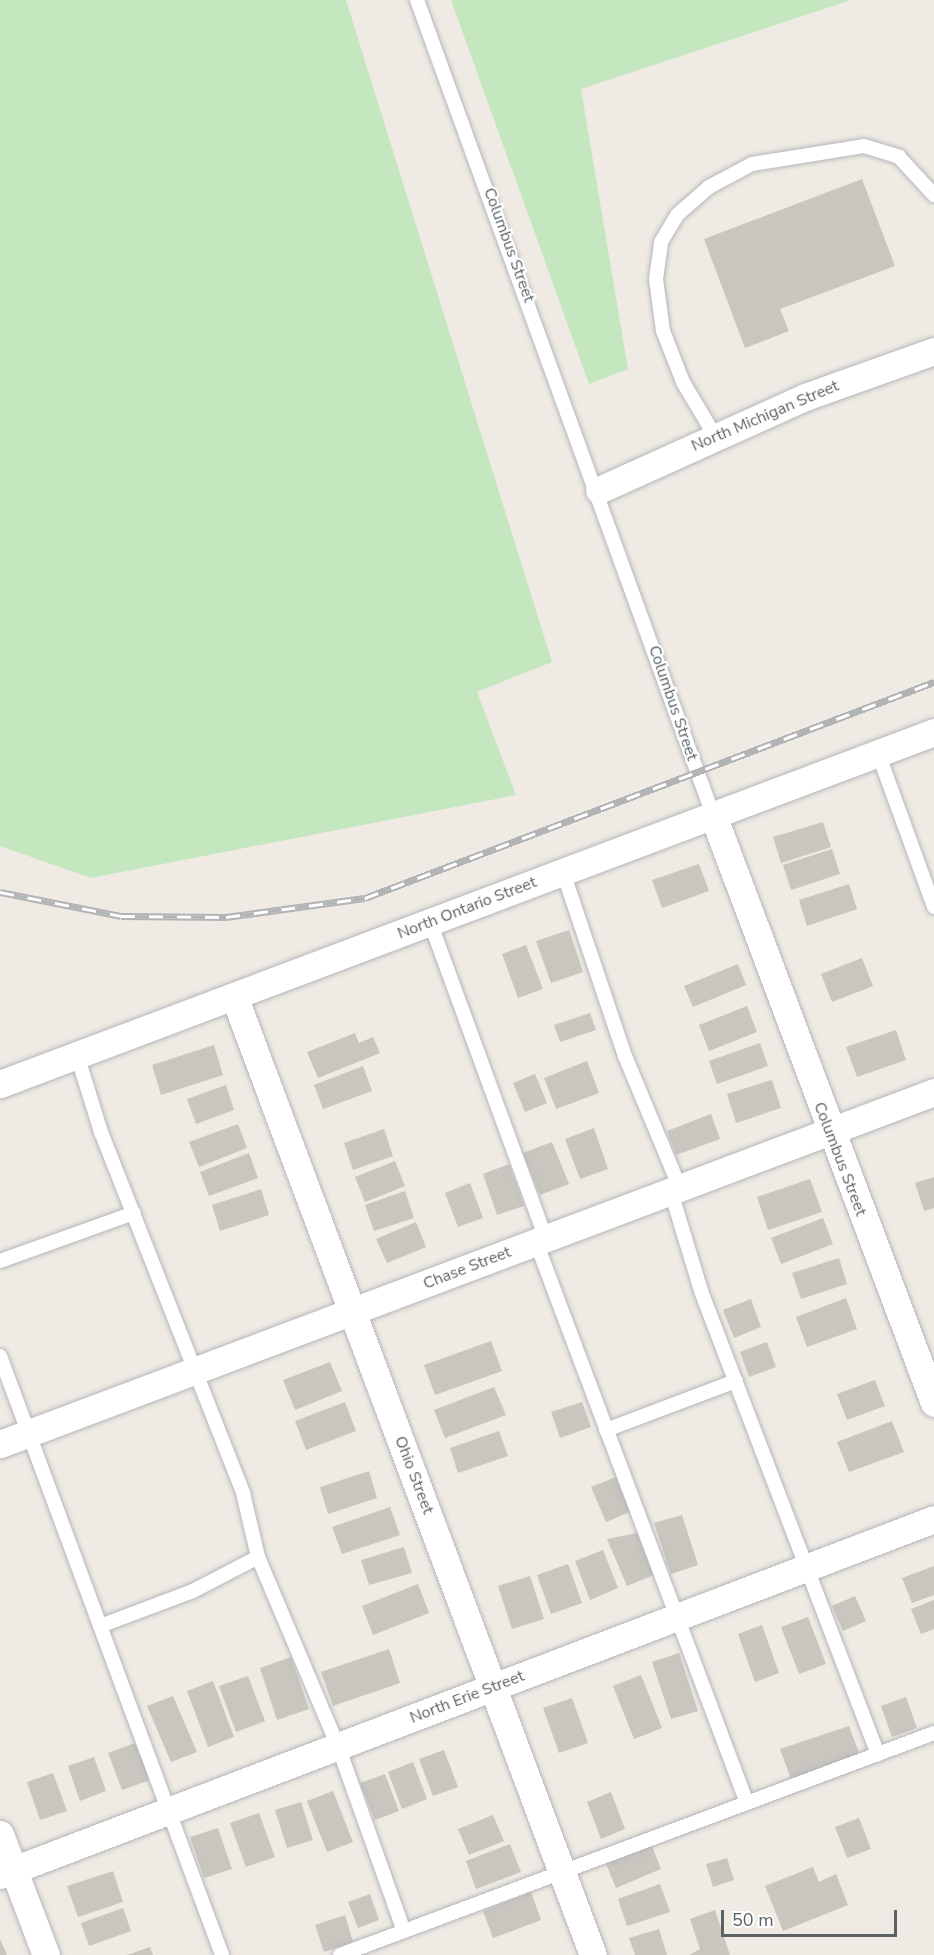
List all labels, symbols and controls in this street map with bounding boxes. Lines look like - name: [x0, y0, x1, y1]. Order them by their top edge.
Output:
- street label: Columbus Street: [479, 185, 539, 305]
- street label: North Michigan Street: [689, 376, 841, 456]
- street label: Columbus Street: [644, 643, 702, 763]
- street label: North Ontario Street: [395, 873, 539, 943]
- street label: Columbus Street: [809, 1099, 871, 1219]
- street label: Chase Street: [420, 1242, 514, 1294]
- street label: Ohio Street: [390, 1433, 438, 1517]
- street label: North Erie Street: [407, 1666, 527, 1728]
- scale bar: [724, 1898, 900, 1936]
- text: 50 m: [732, 1908, 774, 1932]

